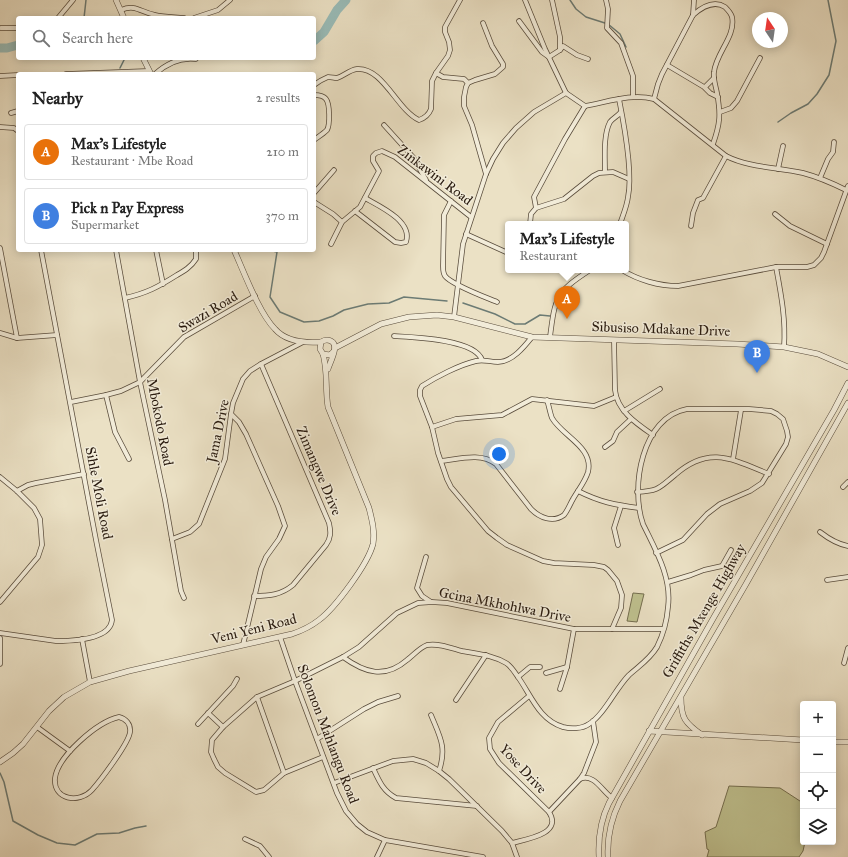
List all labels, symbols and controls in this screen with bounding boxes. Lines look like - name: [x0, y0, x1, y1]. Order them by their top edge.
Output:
- north arrow: [752, 12, 788, 48]
- search box: [16, 16, 316, 60]
- icon: search: [30, 27, 52, 49]
- text: Search here: [62, 29, 133, 47]
- text: Nearby: [32, 88, 83, 109]
- text: 2 results: [256, 90, 300, 106]
- text: Max's Lifestyle: [71, 135, 166, 153]
- street label: Zinkawini Road: [394, 141, 476, 209]
- text: A: [42, 144, 50, 160]
- text: 210 m: [266, 144, 299, 160]
- text: Restaurant · Mbe Road: [71, 153, 193, 169]
- text: Pick n Pay Express: [71, 199, 184, 217]
- text: B: [42, 208, 50, 224]
- text: 370 m: [266, 208, 299, 224]
- text: Supermarket: [71, 217, 139, 233]
- popup: [505, 221, 629, 273]
- text: Max's Lifestyle: [519, 230, 615, 248]
- text: Restaurant: [519, 248, 578, 264]
- pin: A: [554, 286, 580, 319]
- street label: Swazi Road: [175, 288, 241, 336]
- street label: Sibusiso Mdakane Drive: [591, 318, 731, 340]
- pin: B: [744, 340, 770, 373]
- street label: Mbokodo Road: [143, 377, 177, 467]
- street label: Jama Drive: [203, 398, 234, 466]
- street label: Zimangwe Drive: [293, 424, 345, 518]
- your location: [489, 444, 509, 464]
- street label: Sihle Moli Road: [82, 445, 116, 541]
- street label: Griffiths Mxenge Highway: [659, 541, 750, 681]
- street label: Gcina Mkhohlwa Drive: [438, 584, 573, 626]
- street label: Veni Yeni Road: [209, 610, 298, 648]
- street label: Solomon Mahlangu Road: [294, 662, 362, 806]
- map controls: [800, 701, 836, 845]
- button: +: [800, 701, 836, 737]
- button: −: [800, 737, 836, 773]
- street label: Yose Drive: [496, 741, 550, 797]
- button: locate: [800, 773, 836, 809]
- button: layers: [800, 809, 836, 845]

